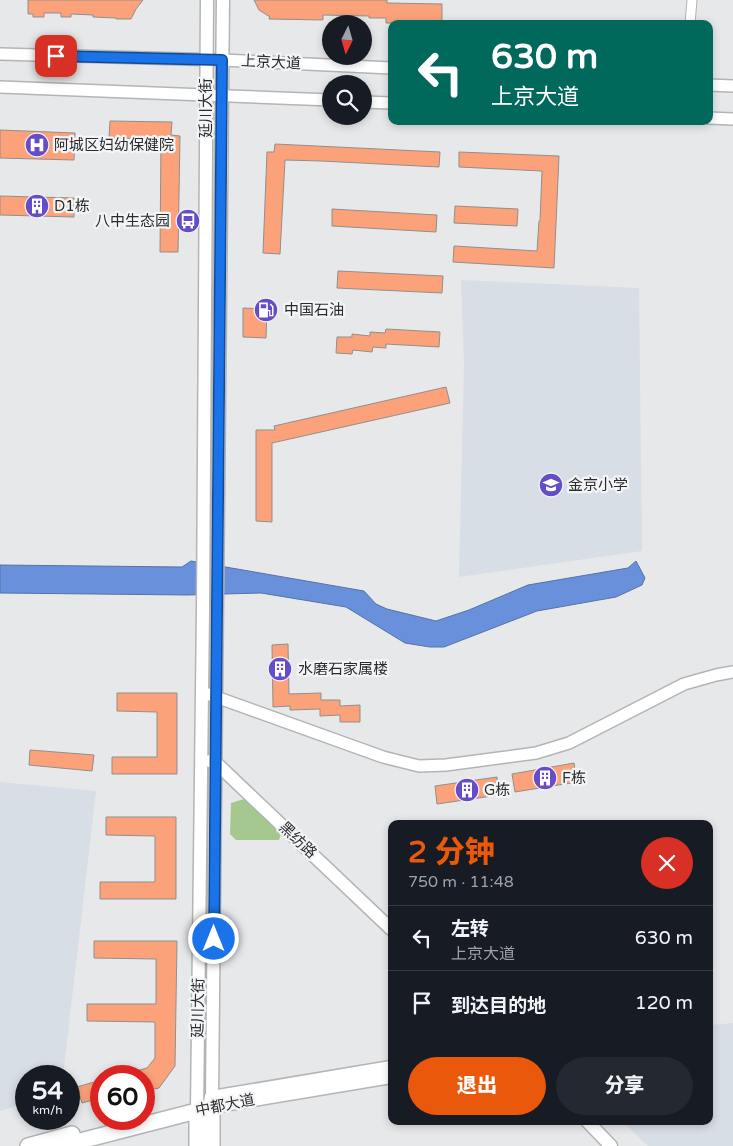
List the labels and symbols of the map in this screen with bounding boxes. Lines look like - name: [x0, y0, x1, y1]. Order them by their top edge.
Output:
- north arrow: [322, 15, 372, 65]
- pin: [35, 35, 77, 77]
- street label: 上京大道: [241, 51, 301, 73]
- street label: 延川大街: [197, 78, 215, 138]
- hospital icon: 阿城区妇幼保健院: [24, 132, 50, 158]
- place label: 阿城区妇幼保健院: [54, 136, 174, 154]
- building icon: D1栋: [24, 193, 50, 219]
- place label: D1栋: [54, 197, 90, 215]
- bus stop icon: 八中生态园: [175, 208, 201, 234]
- place label: 八中生态园: [95, 212, 170, 230]
- fuel station icon: 中国石油: [253, 297, 279, 323]
- place label: 中国石油: [284, 301, 344, 319]
- school or university icon: 金京小学: [538, 472, 564, 498]
- place label: 金京小学: [568, 476, 628, 494]
- building icon: 水磨石家属楼: [267, 656, 293, 682]
- place label: 水磨石家属楼: [298, 660, 388, 678]
- building icon: F栋: [532, 765, 558, 791]
- place label: F栋: [562, 769, 586, 787]
- building icon: G栋: [454, 777, 480, 803]
- place label: G栋: [484, 781, 510, 799]
- street label: 黑纺路: [275, 818, 321, 862]
- position arrow: [187, 912, 239, 964]
- street label: 延川大街: [188, 978, 208, 1038]
- speed limit sign: 60: [90, 1065, 155, 1130]
- street label: 中都大道: [194, 1090, 256, 1120]

